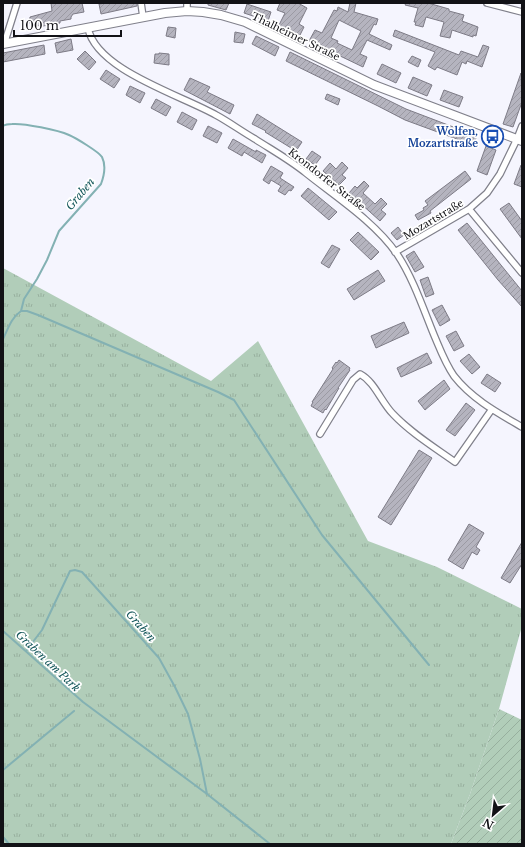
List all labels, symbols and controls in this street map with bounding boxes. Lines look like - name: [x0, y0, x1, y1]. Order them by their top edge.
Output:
- street label: Thalheimer Straße: [250, 9, 342, 64]
- scale bar: [14, 12, 121, 38]
- text: 100 m: [20, 18, 59, 33]
- bus stop icon: Wolfen, Mozartstraße: [480, 124, 506, 150]
- place label: Wolfen, Mozartstraße: [408, 125, 478, 150]
- street label: Krondorfer Straße: [286, 145, 368, 214]
- water label: Graben: [62, 175, 98, 213]
- street label: Mozartstraße: [401, 196, 466, 243]
- water label: Graben: [123, 607, 159, 645]
- water label: Graben am Park: [13, 628, 83, 695]
- north arrow: [473, 795, 513, 835]
- text: N: [480, 815, 496, 832]

